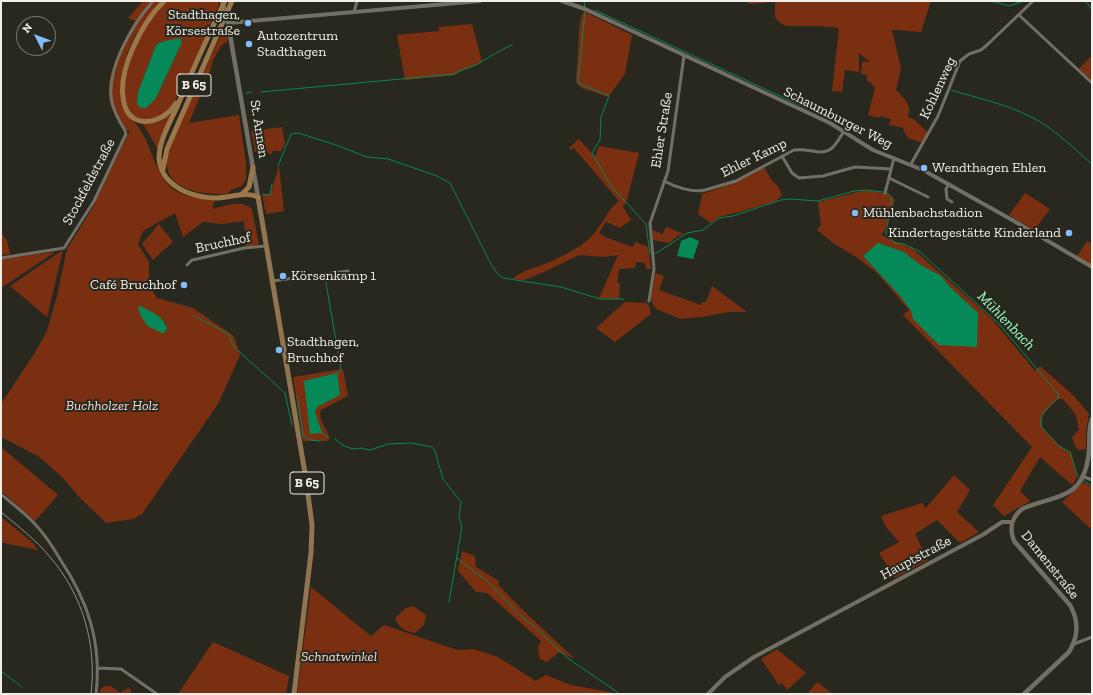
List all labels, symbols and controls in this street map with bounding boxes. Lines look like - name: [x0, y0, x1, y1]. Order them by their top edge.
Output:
- place label: Stadthagen, Körsestraße: [166, 7, 240, 40]
- north arrow: [16, 16, 56, 56]
- marker: Stadthagen, Körsestraße: [243, 18, 253, 28]
- text: N: [20, 21, 35, 36]
- place label: Autozentrum Stadthagen: [257, 28, 338, 60]
- marker: Autozentrum Stadthagen: [244, 39, 254, 49]
- street label: Kohlenweg: [916, 54, 960, 122]
- road number: B 65: [177, 74, 211, 96]
- street label: Schaumburger Weg: [781, 83, 895, 153]
- street label: Ehler Straße: [648, 91, 676, 169]
- street label: St. Annen: [246, 99, 272, 159]
- street label: Ehler Kamp: [718, 135, 790, 181]
- street label: Stockfeldstraße: [59, 136, 119, 228]
- place label: Wendthagen Ehlen: [932, 160, 1046, 176]
- marker: Wendthagen Ehlen: [919, 163, 929, 173]
- place label: Mühlenbachstadion: [863, 205, 983, 221]
- marker: Mühlenbachstadion: [850, 208, 860, 218]
- place label: Kindertagestätte Kinderland: [888, 225, 1061, 241]
- marker: Kindertagestätte Kinderland: [1064, 228, 1074, 238]
- street label: Bruchhof: [194, 229, 252, 257]
- place label: Körsenkamp 1: [291, 268, 376, 284]
- marker: Körsenkamp 1: [278, 271, 288, 281]
- place label: Café Bruchhof: [90, 277, 176, 293]
- marker: Café Bruchhof: [179, 280, 189, 290]
- water label: Mühlenbach: [973, 288, 1039, 354]
- place label: Stadthagen, Bruchhof: [287, 334, 359, 366]
- marker: Stadthagen, Bruchhof: [274, 345, 284, 355]
- park label: Buchholzer Holz: [66, 398, 158, 414]
- road number: B 65: [290, 472, 324, 494]
- street label: Damenstraße: [1017, 527, 1083, 603]
- street label: Hauptstraße: [878, 532, 954, 584]
- park label: Schnatwinkel: [301, 649, 377, 665]

